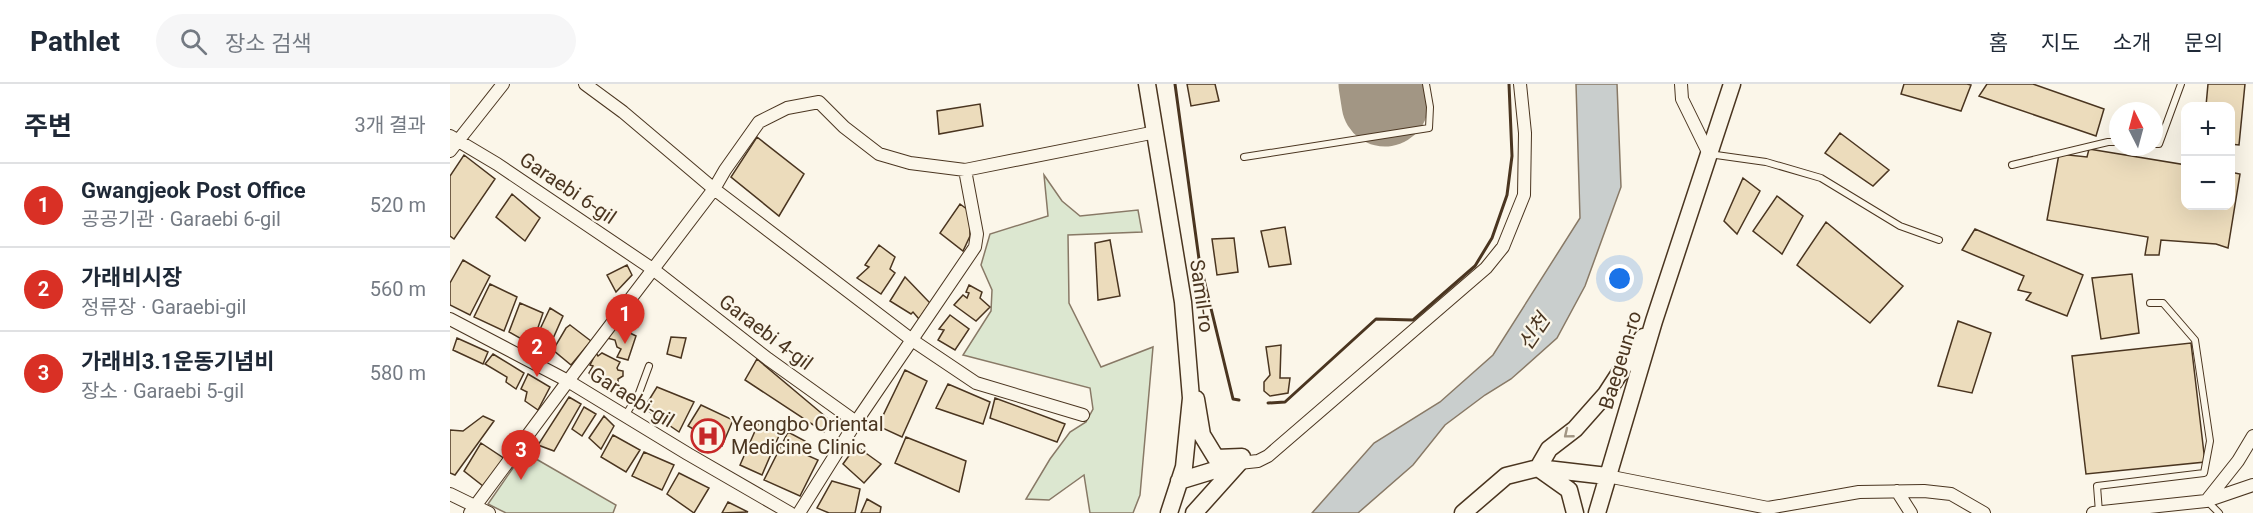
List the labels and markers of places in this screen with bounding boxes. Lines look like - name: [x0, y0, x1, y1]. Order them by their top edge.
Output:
- pin: 1: [606, 294, 645, 344]
- pin: 2: [518, 328, 556, 377]
- place label: Yeongbo Oriental Medicine Clinic: [731, 412, 884, 459]
- hospital icon: Yeongbo Oriental Medicine Clinic: [690, 418, 726, 454]
- pin: 3: [502, 430, 540, 480]

